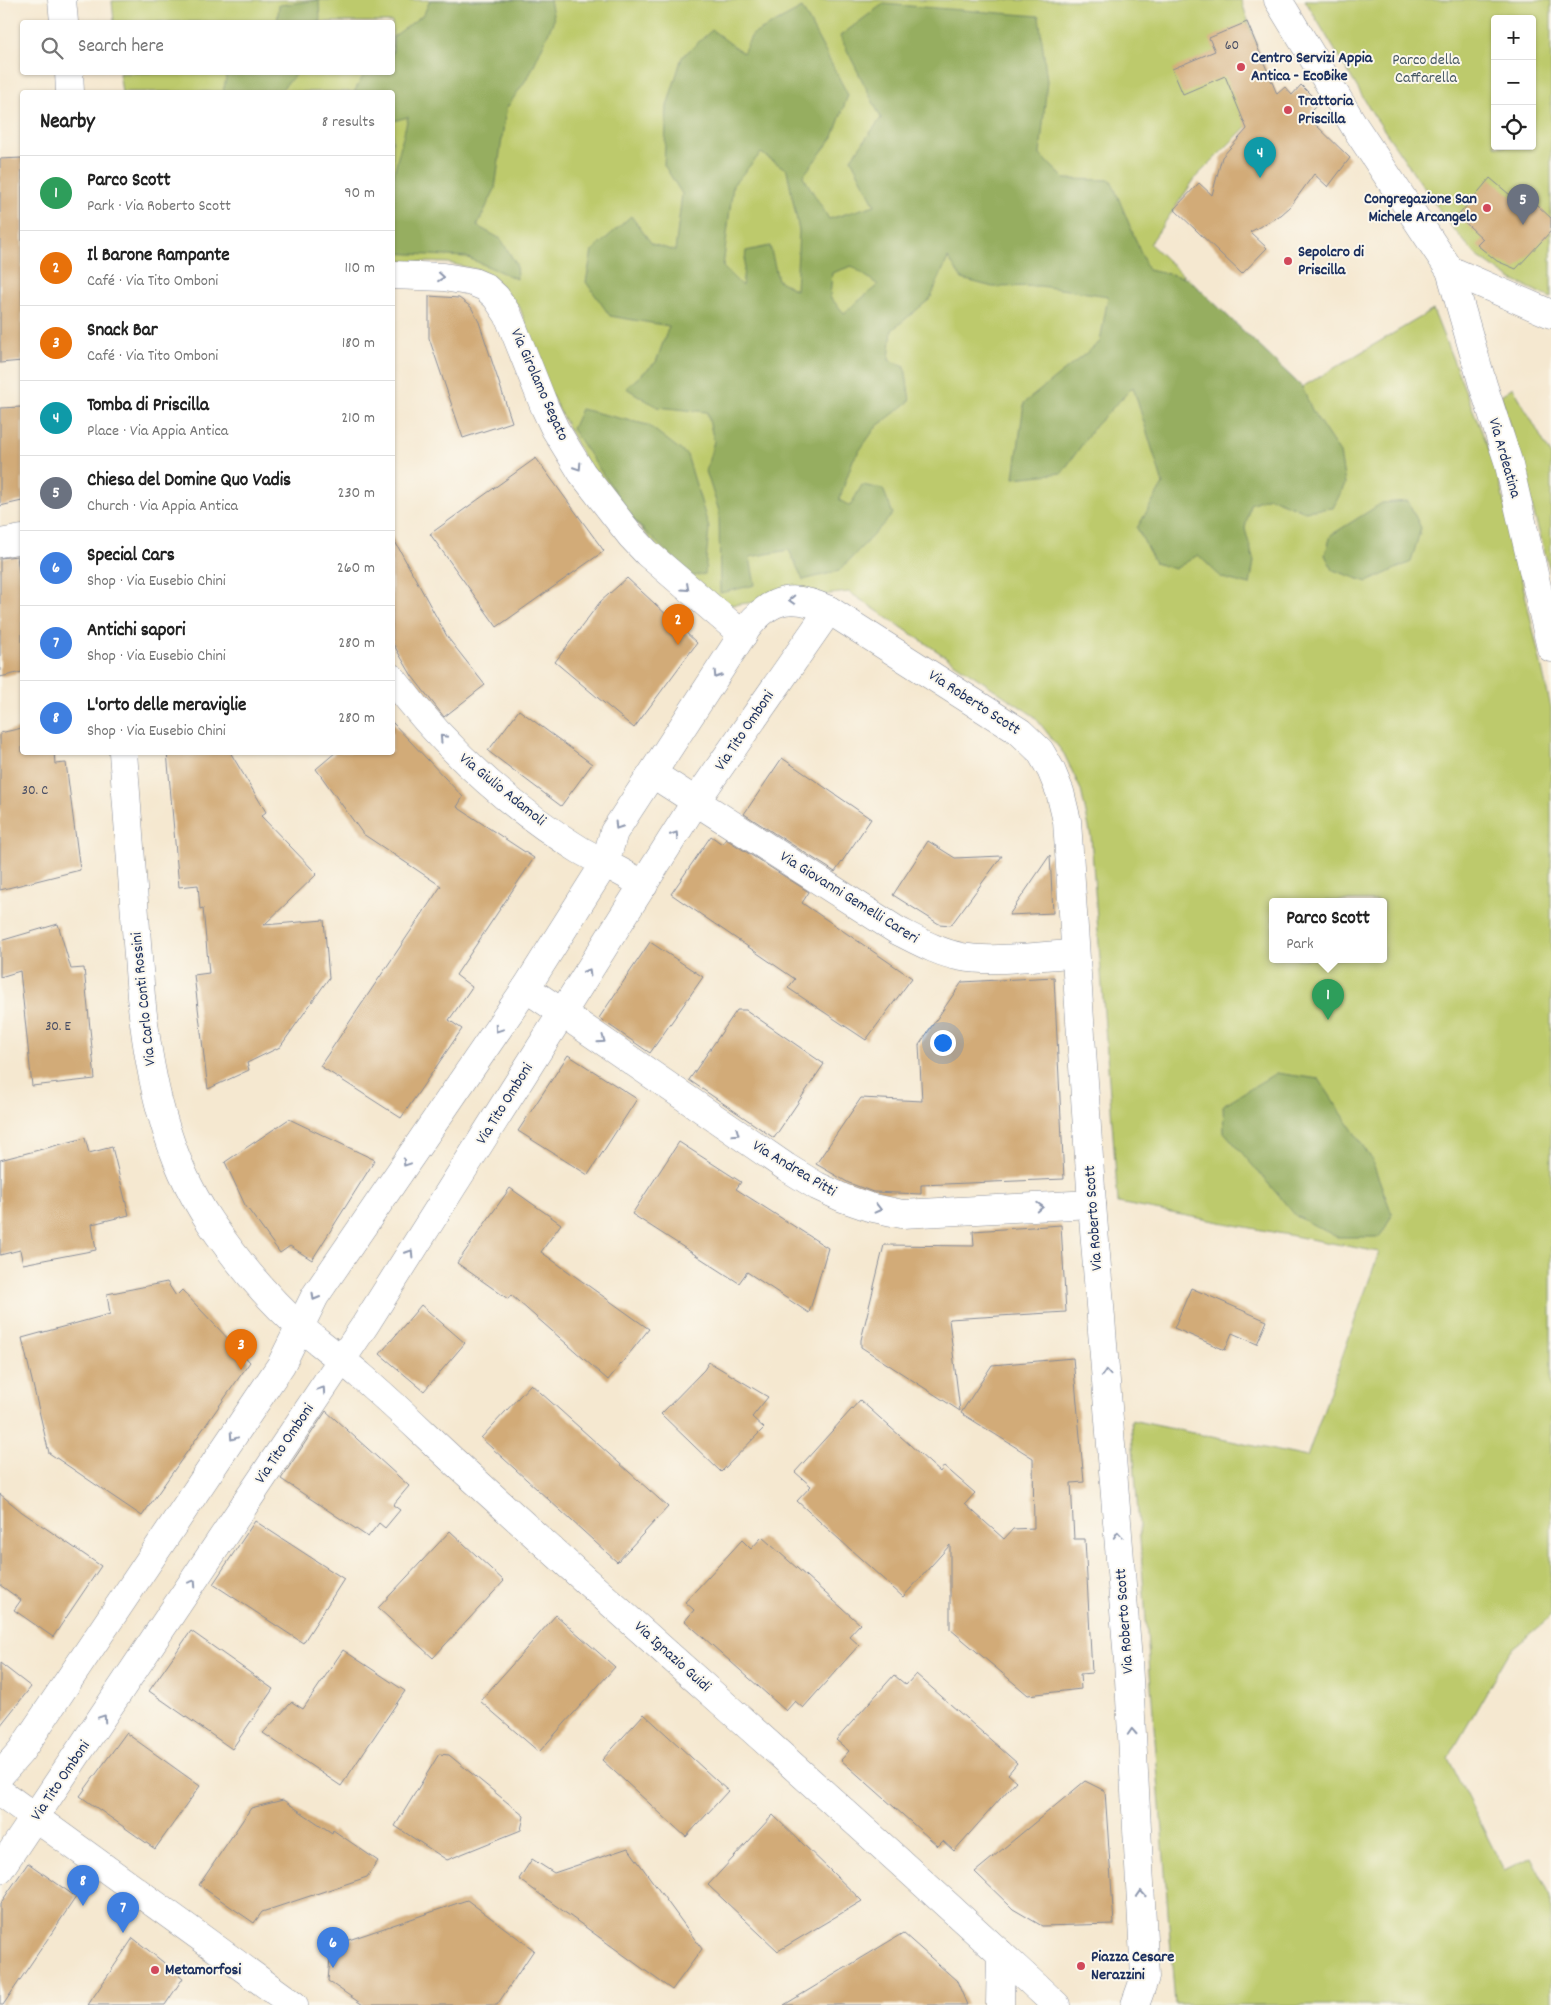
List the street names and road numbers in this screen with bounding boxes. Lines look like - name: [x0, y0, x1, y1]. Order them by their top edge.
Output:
- street label: Via Girolamo Segato: [504, 325, 574, 445]
- street label: Via Ardeatina: [1482, 415, 1527, 501]
- street label: Via Roberto Scott: [923, 665, 1025, 741]
- street label: Via Tito Omboni: [710, 686, 780, 776]
- street label: Via Giulio Adamoli: [454, 748, 550, 832]
- street label: Via Giovanni Gemelli Careri: [775, 846, 923, 950]
- street label: Via Carlo Conti Rossini: [126, 931, 162, 1067]
- street label: Via Tito Omboni: [471, 1059, 539, 1149]
- street label: Via Andrea Pitti: [748, 1135, 840, 1203]
- street label: Via Roberto Scott: [1079, 1164, 1109, 1272]
- street label: Via Tito Omboni: [250, 1399, 320, 1489]
- street label: Via Roberto Scott: [1110, 1567, 1140, 1675]
- street label: Via Ignazio Guidi: [628, 1616, 716, 1698]
- street label: Via Tito Omboni: [26, 1736, 96, 1826]

